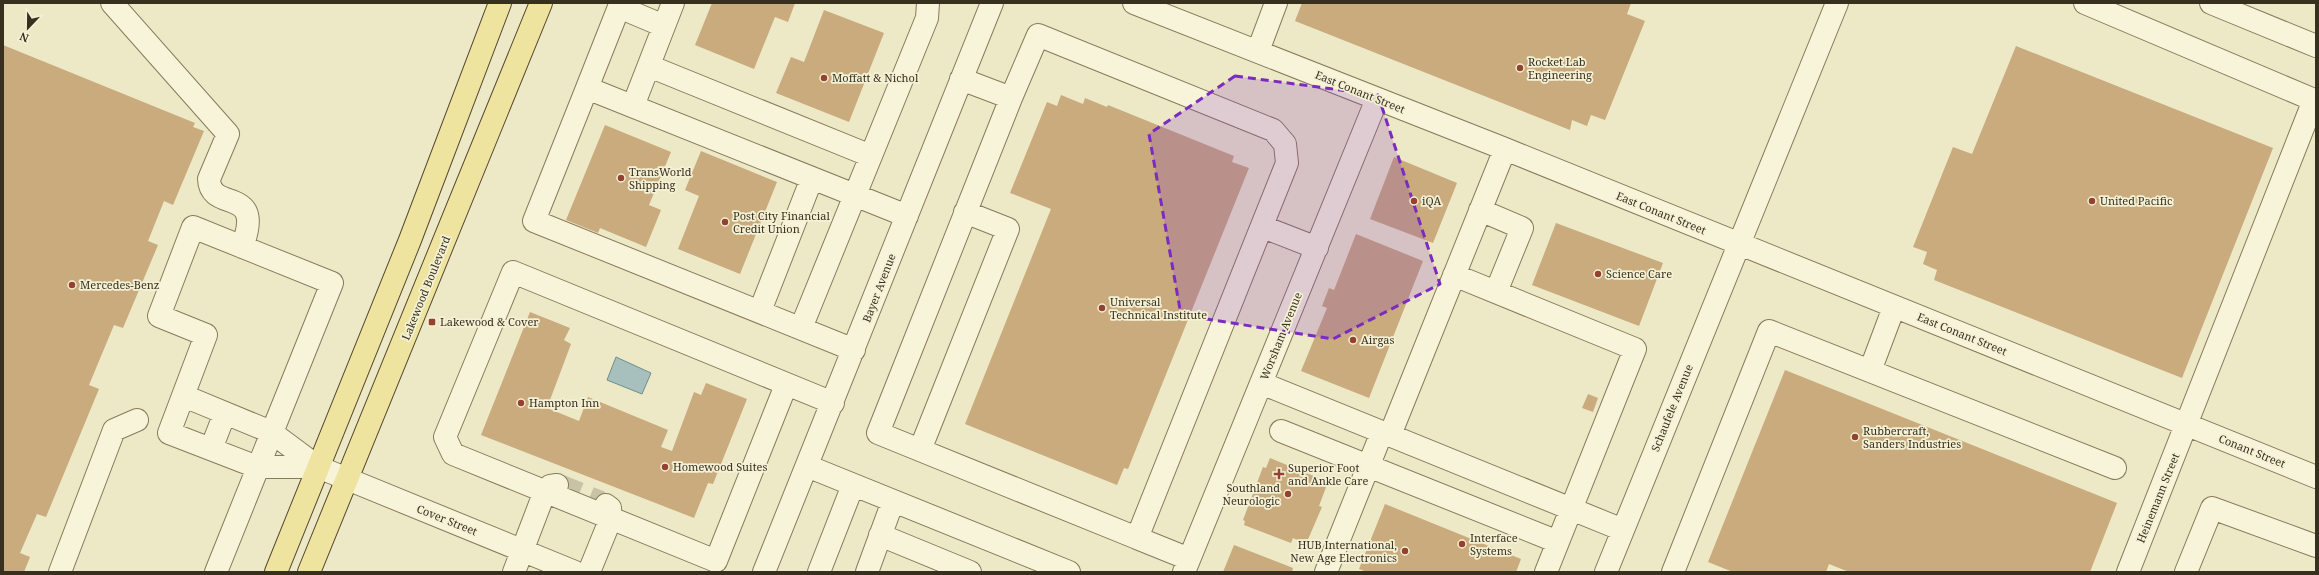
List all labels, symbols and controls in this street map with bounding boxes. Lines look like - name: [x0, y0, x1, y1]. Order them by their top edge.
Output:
- north arrow: [8, 8, 48, 48]
- text: N: [17, 29, 31, 46]
- place label: Rocket Lab Engineering: [1528, 54, 1592, 82]
- marker: Rocket Lab Engineering: [1515, 63, 1525, 73]
- street label: East Conant Street: [1313, 67, 1407, 116]
- place label: Moffatt & Nichol: [832, 70, 919, 85]
- marker: Moffatt & Nichol: [819, 73, 829, 83]
- place label: TransWorld Shipping: [629, 164, 692, 192]
- marker: TransWorld Shipping: [616, 173, 626, 183]
- street label: East Conant Street: [1614, 188, 1708, 237]
- place label: iQA: [1422, 193, 1441, 208]
- place label: United Pacific: [2100, 193, 2172, 208]
- marker: iQA: [1409, 196, 1419, 206]
- marker: United Pacific: [2087, 196, 2097, 206]
- place label: Post City Financial Credit Union: [733, 208, 830, 236]
- marker: Post City Financial Credit Union: [720, 217, 730, 227]
- street label: Lakewood Boulevard: [398, 233, 453, 342]
- street label: Bayer Avenue: [859, 251, 899, 324]
- place label: Science Care: [1606, 266, 1672, 281]
- marker: Science Care: [1593, 269, 1603, 279]
- place label: Mercedes-Benz: [80, 277, 160, 292]
- marker: Mercedes-Benz: [67, 280, 77, 290]
- street label: Worsham Avenue: [1256, 290, 1305, 382]
- place label: Universal Technical Institute: [1110, 294, 1207, 322]
- marker: Universal Technical Institute: [1097, 303, 1107, 313]
- street label: East Conant Street: [1915, 309, 2009, 358]
- place label: Lakewood & Cover: [440, 314, 539, 329]
- marker: Lakewood & Cover: [427, 317, 437, 327]
- place label: Airgas: [1361, 332, 1395, 347]
- marker: Airgas: [1348, 335, 1358, 345]
- street label: Schaufele Avenue: [1647, 362, 1696, 454]
- place label: Hampton Inn: [529, 395, 599, 410]
- marker: Hampton Inn: [516, 398, 526, 408]
- place label: Rubbercraft, Sanders Industries: [1863, 423, 1961, 451]
- street label: Conant Street: [2217, 430, 2288, 471]
- marker: Rubbercraft, Sanders Industries: [1850, 432, 1860, 442]
- street label: Heinemann Street: [2133, 451, 2182, 545]
- place label: Homewood Suites: [673, 459, 767, 474]
- place label: Superior Foot and Ankle Care: [1288, 460, 1368, 488]
- marker: Homewood Suites: [660, 462, 670, 472]
- marker: Superior Foot and Ankle Care: [1273, 468, 1285, 480]
- place label: Southland Neurologic: [1223, 480, 1280, 508]
- marker: Southland Neurologic: [1283, 489, 1293, 499]
- street label: Cover Street: [415, 501, 480, 539]
- place label: Interface Systems: [1470, 530, 1518, 558]
- place label: HUB International, New Age Electronics: [1290, 537, 1397, 565]
- marker: Interface Systems: [1457, 539, 1467, 549]
- marker: HUB International, New Age Electronics: [1400, 546, 1410, 556]

